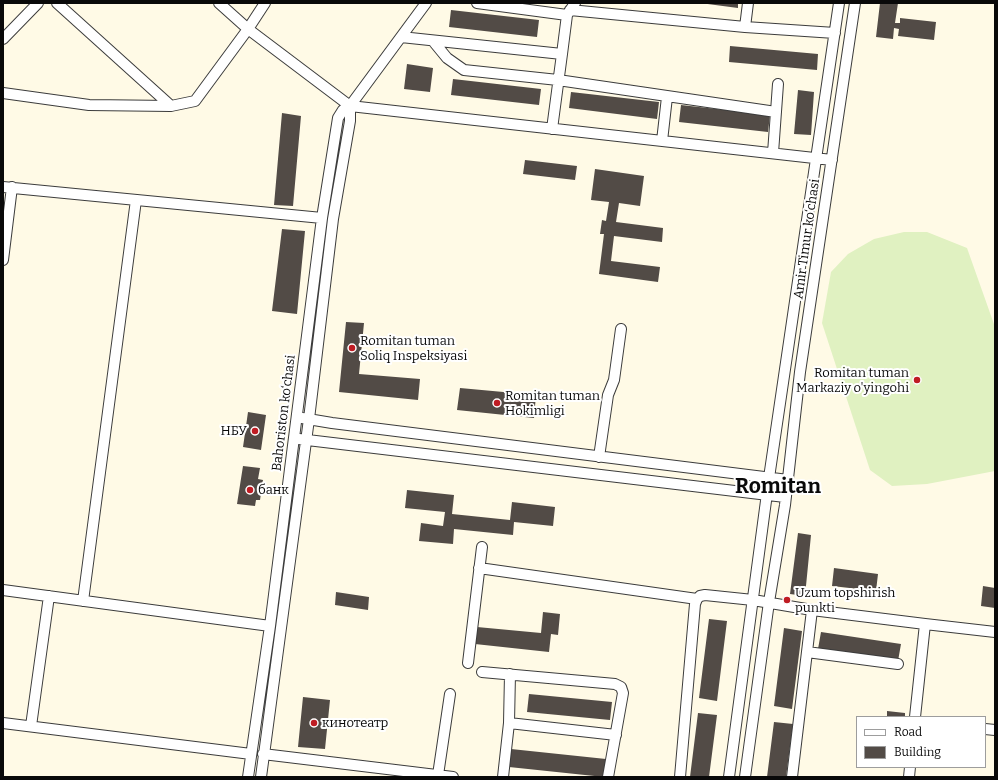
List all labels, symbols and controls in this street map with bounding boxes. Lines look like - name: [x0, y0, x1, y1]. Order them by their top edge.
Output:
- street label: Amir Timur ko‘chasi: [791, 178, 823, 300]
- place label: Romitan tuman Soliq Inspeksiyasi: [360, 333, 467, 364]
- marker: Romitan tuman Soliq Inspeksiyasi: [347, 343, 357, 353]
- street label: Bahoriston ko‘chasi: [269, 354, 299, 472]
- place label: Romitan tuman Markaziy o'yingohi: [796, 365, 909, 396]
- marker: Romitan tuman Markaziy o'yingohi: [912, 375, 922, 385]
- place label: Romitan tuman Hokimligi: [505, 388, 600, 419]
- marker: Romitan tuman Hokimligi: [492, 398, 502, 408]
- place label: НБУ: [221, 423, 247, 439]
- marker: НБУ: [250, 426, 260, 436]
- district label: Romitan: [735, 474, 821, 500]
- place label: банк: [258, 482, 289, 498]
- marker: банк: [245, 485, 255, 495]
- place label: Uzum topshirish punkti: [795, 585, 895, 616]
- marker: Uzum topshirish punkti: [782, 595, 792, 605]
- place label: кинотеатр: [322, 715, 388, 731]
- legend: [856, 716, 986, 768]
- marker: кинотеатр: [309, 718, 319, 728]
- text: Road: [894, 725, 922, 739]
- text: Building: [894, 745, 941, 759]

